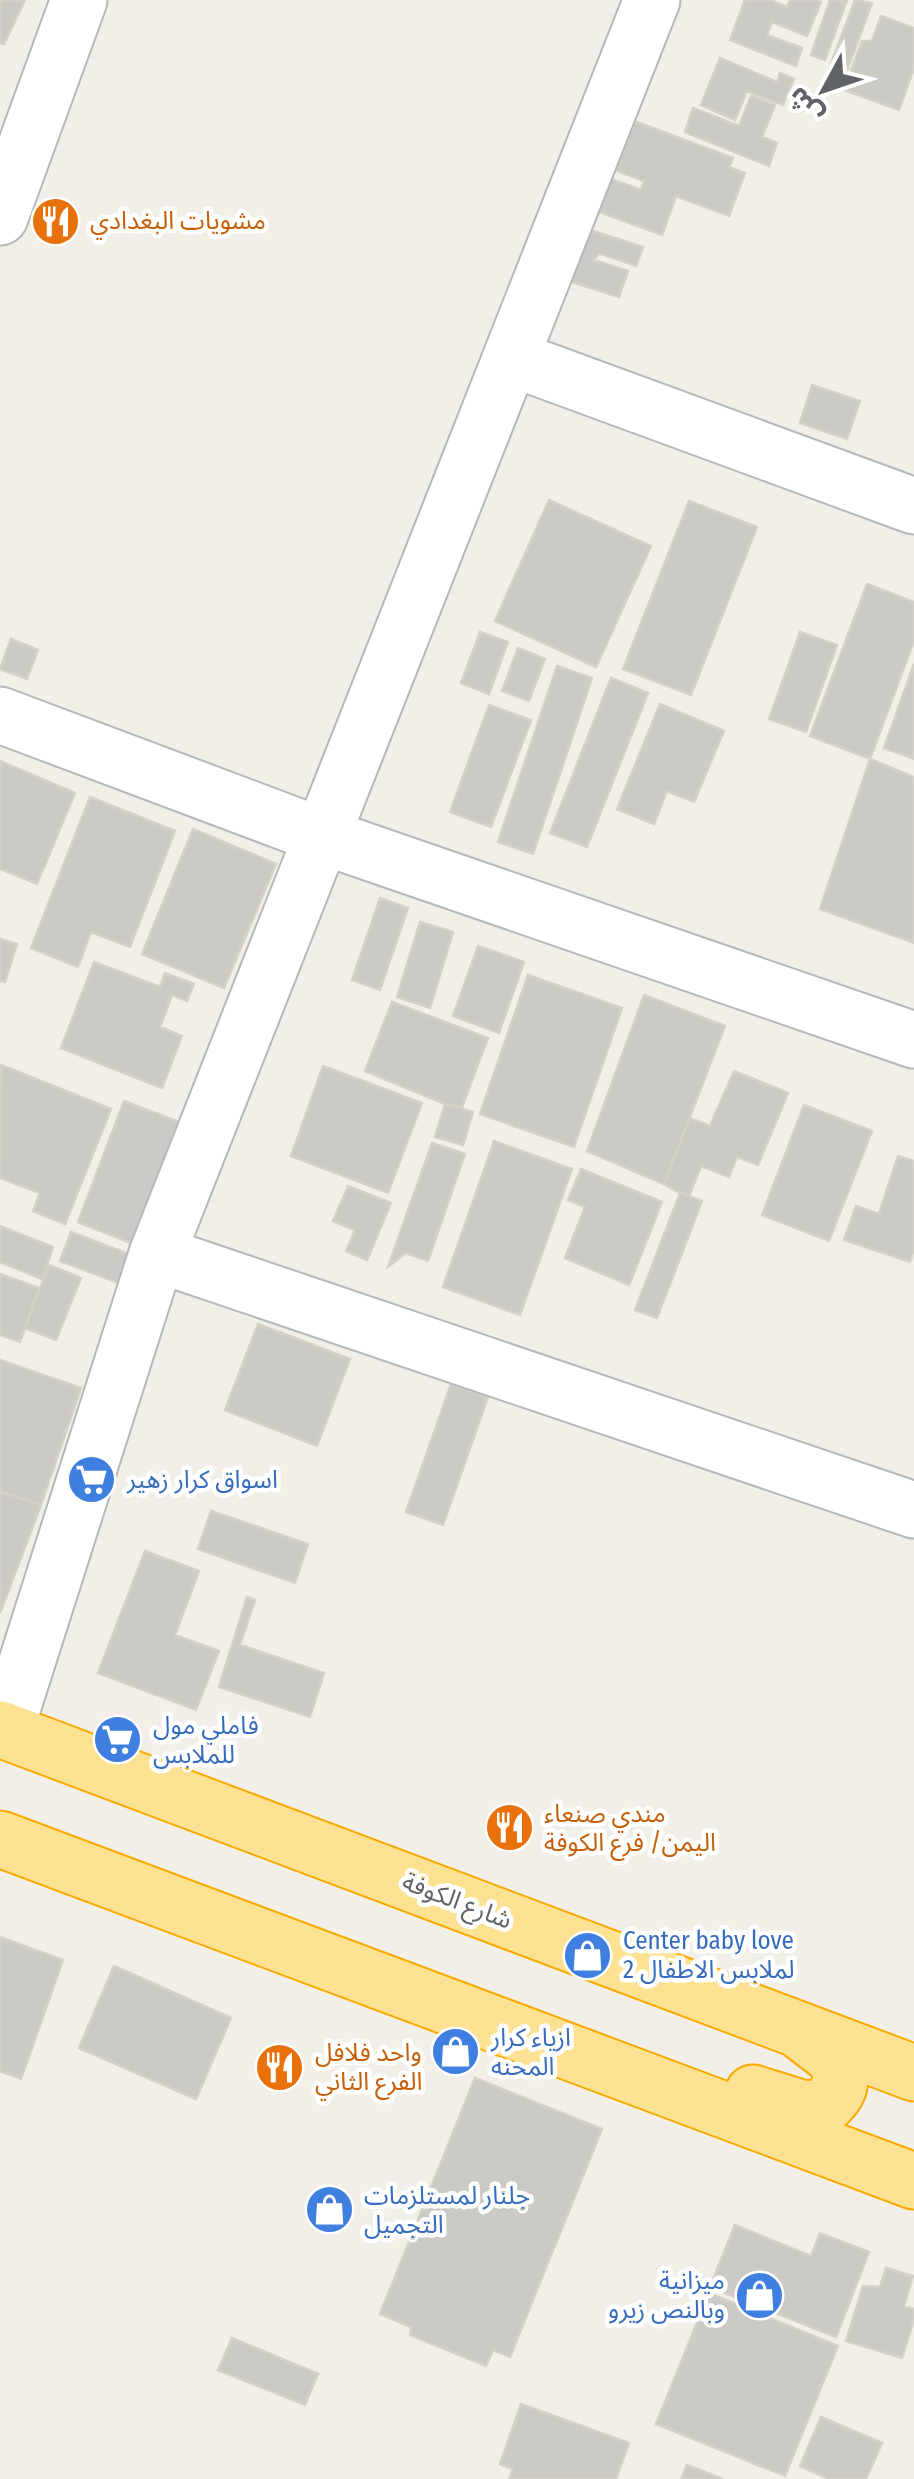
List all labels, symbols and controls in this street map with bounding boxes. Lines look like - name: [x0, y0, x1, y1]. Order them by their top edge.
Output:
- north arrow: [774, 40, 874, 140]
- text: ش: [780, 80, 830, 131]
- restaurant icon: مشويات البغدادي: [29, 195, 81, 247]
- place label: مشويات البغدادي: [90, 206, 266, 240]
- supermarket icon: اسواق كرار زهير: [66, 1454, 118, 1506]
- place label: اسواق كرار زهير: [126, 1465, 278, 1495]
- place label: فاملي مول للملابس: [153, 1711, 259, 1770]
- supermarket icon: فاملي مول للملابس: [92, 1714, 144, 1766]
- place label: مندي صنعاء اليمن/ فرع الكوفة: [544, 1799, 716, 1861]
- restaurant icon: مندي صنعاء اليمن/ فرع الكوفة: [483, 1802, 535, 1854]
- street label: شارع الكوفة: [397, 1866, 516, 1938]
- place label: Center baby love لملابس الاطفال 2: [623, 1926, 795, 1985]
- shop icon: Center baby love لملابس الاطفال 2: [562, 1929, 614, 1981]
- place label: ازياء كرار المحنه: [490, 2023, 571, 2082]
- shop icon: ازياء كرار المحنه: [430, 2026, 482, 2078]
- place label: واحد فلافل الفرع الثاني: [315, 2038, 422, 2101]
- restaurant icon: واحد فلافل الفرع الثاني: [254, 2041, 306, 2093]
- place label: جلنار لمستلزمات التجميل: [364, 2181, 530, 2240]
- shop icon: جلنار لمستلزمات التجميل: [303, 2184, 355, 2236]
- place label: ميزانية وبالنص زيرو: [608, 2266, 725, 2325]
- shop icon: ميزانية وبالنص زيرو: [734, 2269, 786, 2321]

